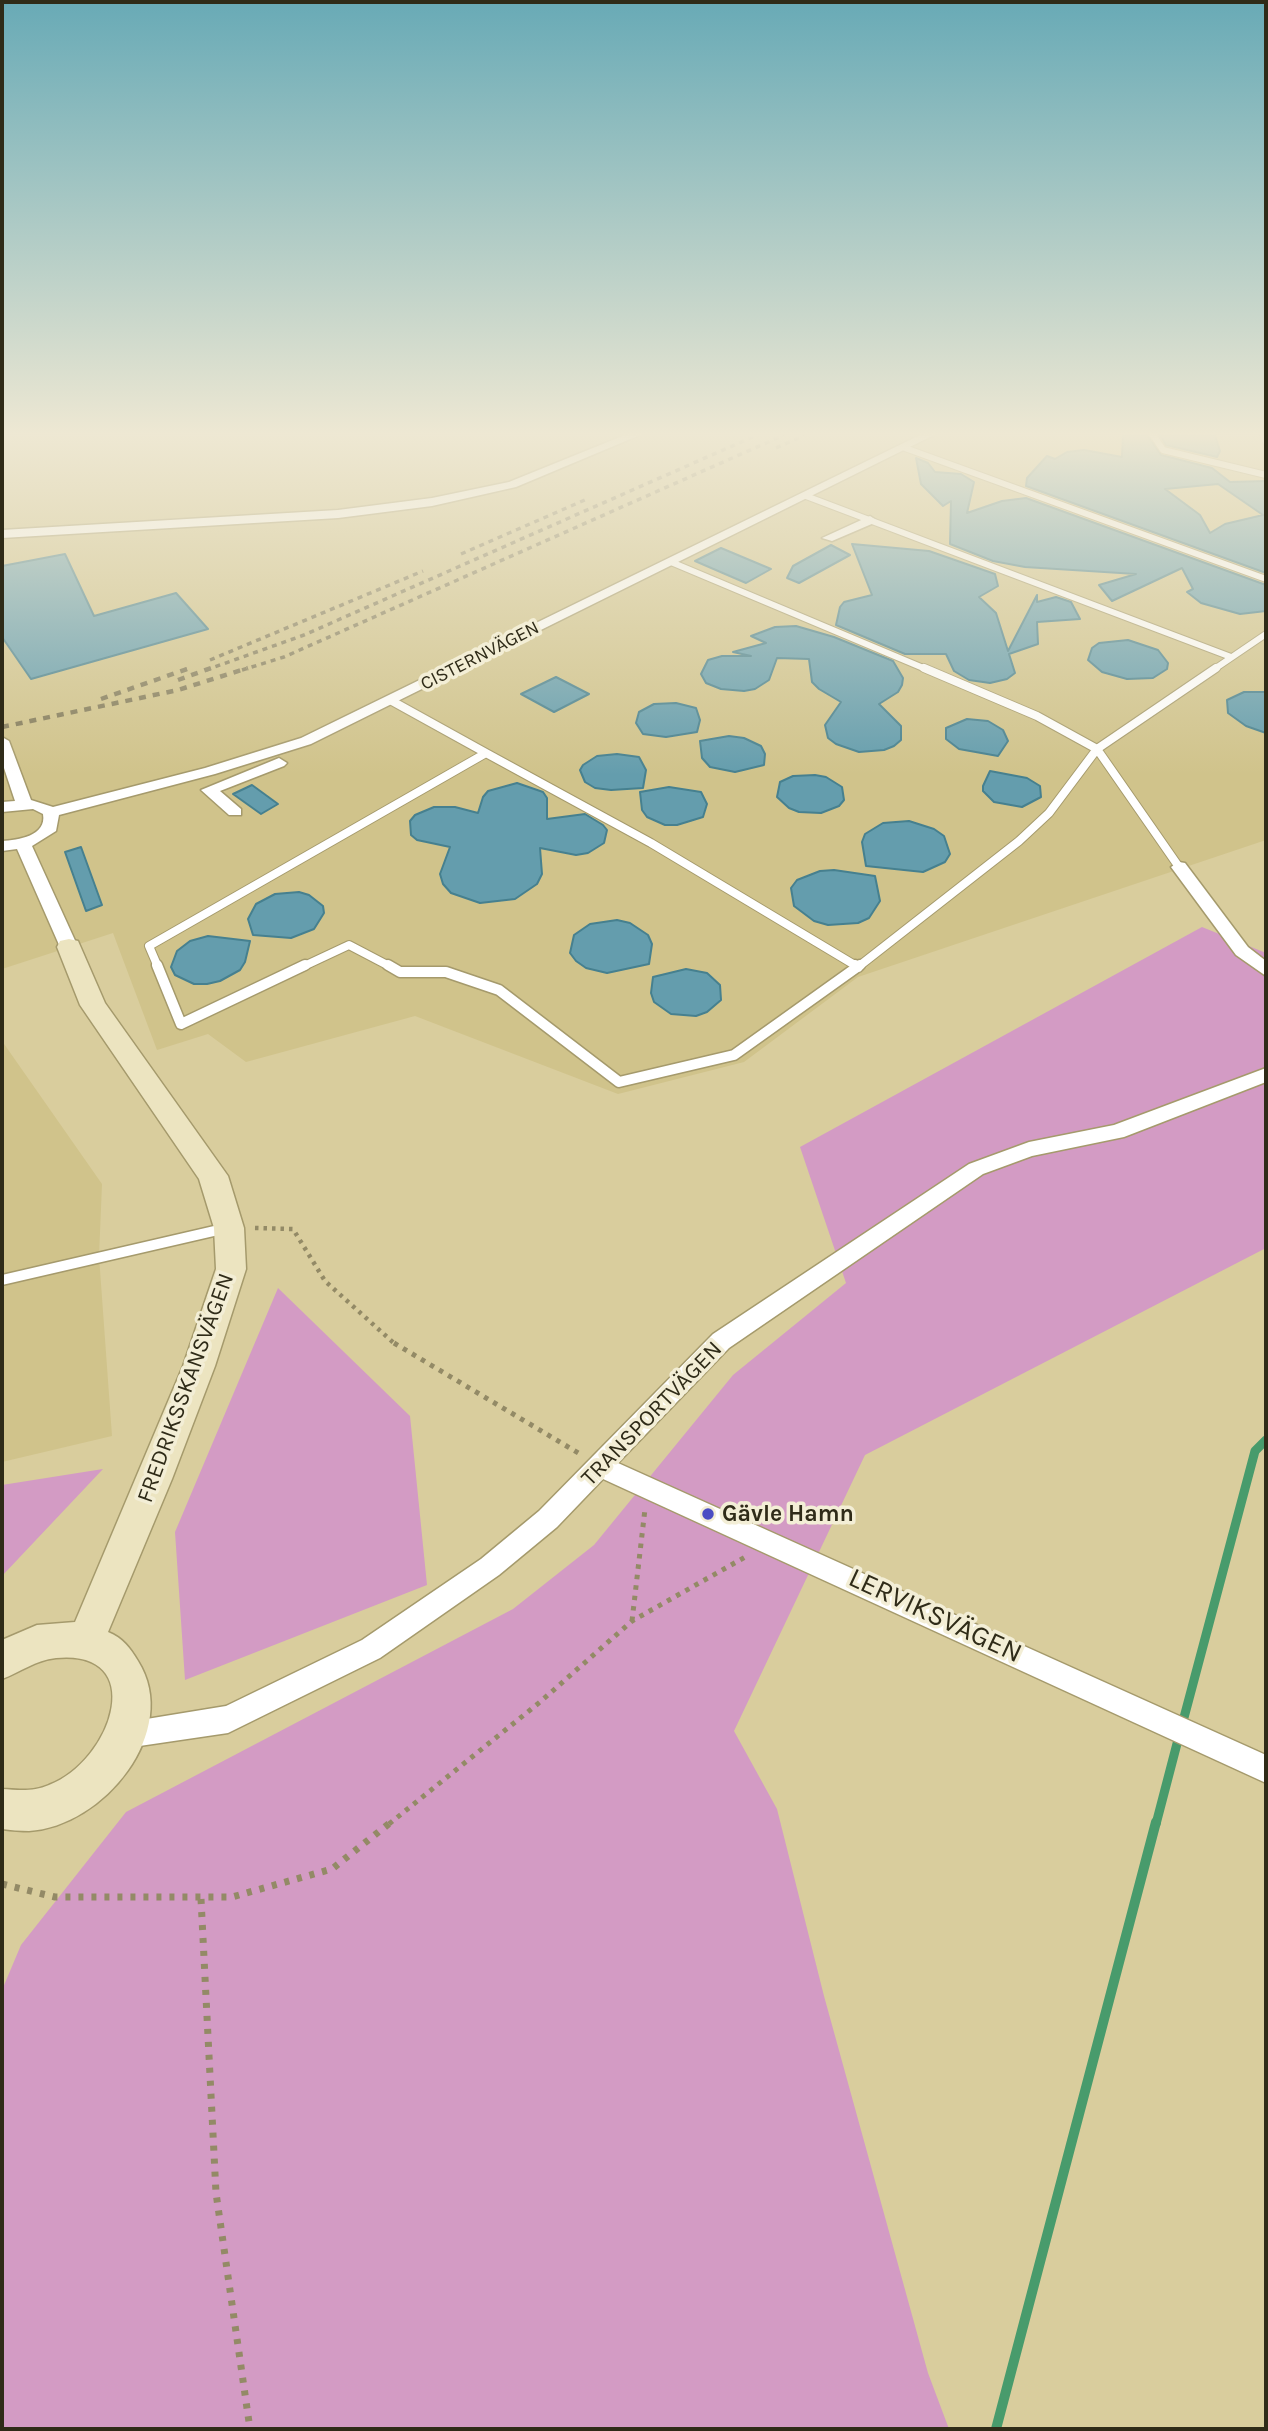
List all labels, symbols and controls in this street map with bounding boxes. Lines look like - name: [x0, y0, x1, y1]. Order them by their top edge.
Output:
- street label: CISTERNVÄGEN: [417, 616, 543, 696]
- street label: FREDRIKSSKANSVÄGEN: [132, 1269, 240, 1507]
- street label: TRANSPORTVÄGEN: [576, 1336, 728, 1492]
- place label: Gävle Hamn: [722, 1500, 854, 1528]
- marker: Gävle Hamn: [700, 1506, 716, 1522]
- street label: LERVIKSVÄGEN: [843, 1561, 1027, 1671]

